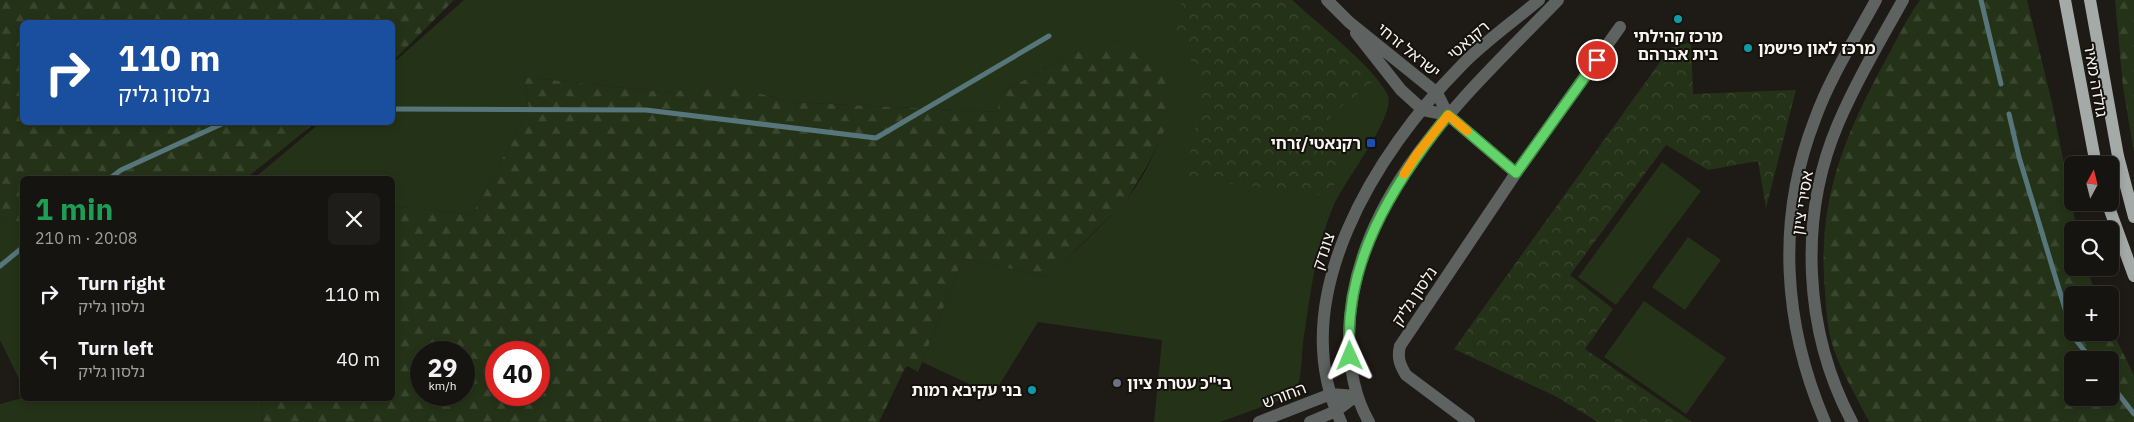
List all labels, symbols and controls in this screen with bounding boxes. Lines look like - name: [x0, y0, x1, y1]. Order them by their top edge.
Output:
- marker: מרכז קהילתי בית אברהם: [1672, 13, 1684, 25]
- street label: רקנאטי: [1443, 16, 1493, 64]
- street label: ישראל זרחי: [1373, 18, 1445, 82]
- place label: מרכז קהילתי בית אברהם: [1633, 26, 1723, 64]
- text: 110 m: [118, 35, 221, 81]
- place label: מרכז לאון פישמן: [1758, 38, 1875, 58]
- pin: [1576, 39, 1618, 81]
- icon: right: [35, 40, 100, 105]
- marker: מרכז לאון פישמן: [1742, 42, 1754, 54]
- street label: גולדה מאיר: [2080, 42, 2112, 118]
- icon: arrive: [1583, 46, 1611, 74]
- text: נלסון גליק: [118, 79, 210, 108]
- place label: רקנאטי/זרחי: [1270, 133, 1361, 153]
- marker: רקנאטי/זרחי: [1365, 137, 1377, 149]
- north arrow: [2064, 156, 2119, 211]
- map controls: [2064, 156, 2119, 406]
- street label: אסירי ציון: [1787, 169, 1817, 237]
- text: 1 min: [35, 189, 113, 228]
- button: close: [328, 193, 380, 245]
- button: search: [2064, 221, 2119, 276]
- text: 210 m · 20:08: [35, 228, 137, 248]
- street label: צונדק: [1307, 229, 1339, 272]
- street label: נלסון גליק: [1387, 263, 1441, 329]
- text: Turn right: [78, 271, 165, 295]
- icon: right: [35, 280, 63, 308]
- text: 110 m: [325, 282, 380, 306]
- button: +: [2064, 286, 2119, 341]
- text: נלסון גליק: [78, 296, 145, 316]
- position arrow: [1323, 329, 1375, 381]
- text: Turn left: [78, 336, 154, 360]
- speed limit sign: 40: [485, 341, 550, 406]
- icon: left: [35, 345, 63, 373]
- text: 40 m: [336, 347, 380, 371]
- text: 29: [427, 351, 458, 384]
- button: −: [2064, 351, 2119, 406]
- text: נלסון גליק: [78, 361, 145, 381]
- place label: בי"כ עטרת ציון: [1127, 373, 1232, 393]
- marker: בי"כ עטרת ציון: [1111, 377, 1123, 389]
- text: km/h: [428, 378, 457, 393]
- street label: החורש: [1259, 378, 1309, 412]
- place label: בני עקיבא רמות: [912, 380, 1022, 400]
- marker: בני עקיבא רמות: [1026, 384, 1038, 396]

